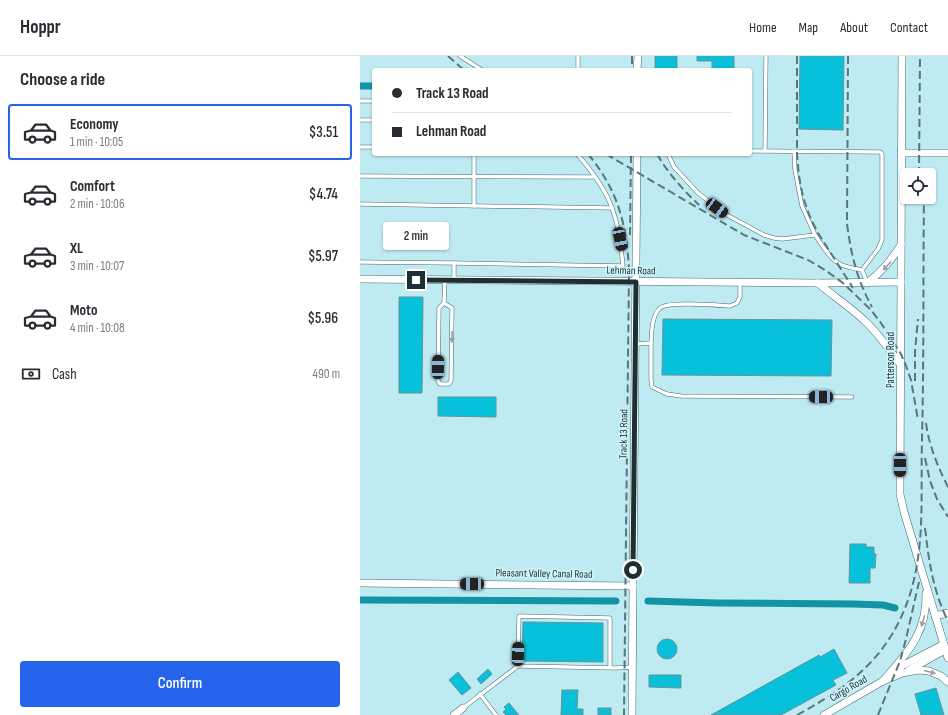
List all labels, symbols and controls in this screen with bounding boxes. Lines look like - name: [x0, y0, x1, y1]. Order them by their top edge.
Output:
- text: Hoppr: [20, 16, 61, 39]
- text: Home: [749, 19, 777, 36]
- text: Map: [799, 19, 818, 36]
- text: About: [840, 19, 868, 36]
- text: Contact: [890, 19, 928, 36]
- text: Choose a ride: [20, 69, 105, 90]
- text: Track 13 Road: [416, 84, 489, 103]
- icon: car: [22, 114, 58, 150]
- text: Economy: [70, 115, 119, 134]
- text: Lehman Road: [416, 122, 486, 141]
- text: $3.51: [309, 123, 338, 142]
- text: 1 min · 10:05: [70, 134, 123, 150]
- map controls: [900, 168, 936, 204]
- button: locate: [900, 168, 936, 204]
- icon: car: [22, 176, 58, 212]
- text: Comfort: [70, 177, 115, 196]
- text: $4.74: [309, 185, 338, 204]
- text: 2 min · 10:06: [70, 196, 125, 212]
- car: [704, 196, 730, 220]
- callout: 2 min: [383, 222, 449, 250]
- car: [612, 226, 628, 252]
- text: 2 min: [404, 228, 428, 244]
- icon: car: [22, 238, 58, 274]
- text: XL: [70, 239, 83, 258]
- text: $5.97: [308, 247, 338, 266]
- text: 3 min · 10:07: [70, 258, 124, 274]
- one-way arrow: [882, 260, 891, 271]
- street label: Lehman Road: [606, 264, 656, 277]
- route end: [407, 271, 425, 289]
- icon: car: [22, 300, 58, 336]
- text: Moto: [70, 301, 97, 320]
- text: $5.96: [307, 309, 338, 328]
- text: 4 min · 10:08: [70, 320, 125, 336]
- one-way arrow: [449, 331, 455, 344]
- street label: Patterson Road: [884, 332, 897, 388]
- car: [432, 355, 444, 379]
- icon: cash: [20, 363, 42, 385]
- text: Cash: [52, 365, 77, 384]
- text: 490 m: [313, 366, 340, 382]
- car: [809, 391, 833, 403]
- street label: Track 13 Road: [617, 409, 630, 459]
- car: [894, 453, 906, 477]
- route start: [624, 561, 642, 579]
- street label: Pleasant Valley Canal Road: [495, 566, 593, 581]
- car: [460, 578, 484, 590]
- one-way arrow: [920, 615, 926, 627]
- car: [512, 642, 524, 666]
- button: Confirm: [20, 661, 340, 707]
- one-way arrow: [924, 669, 936, 675]
- street label: Cargo Road: [827, 672, 870, 704]

